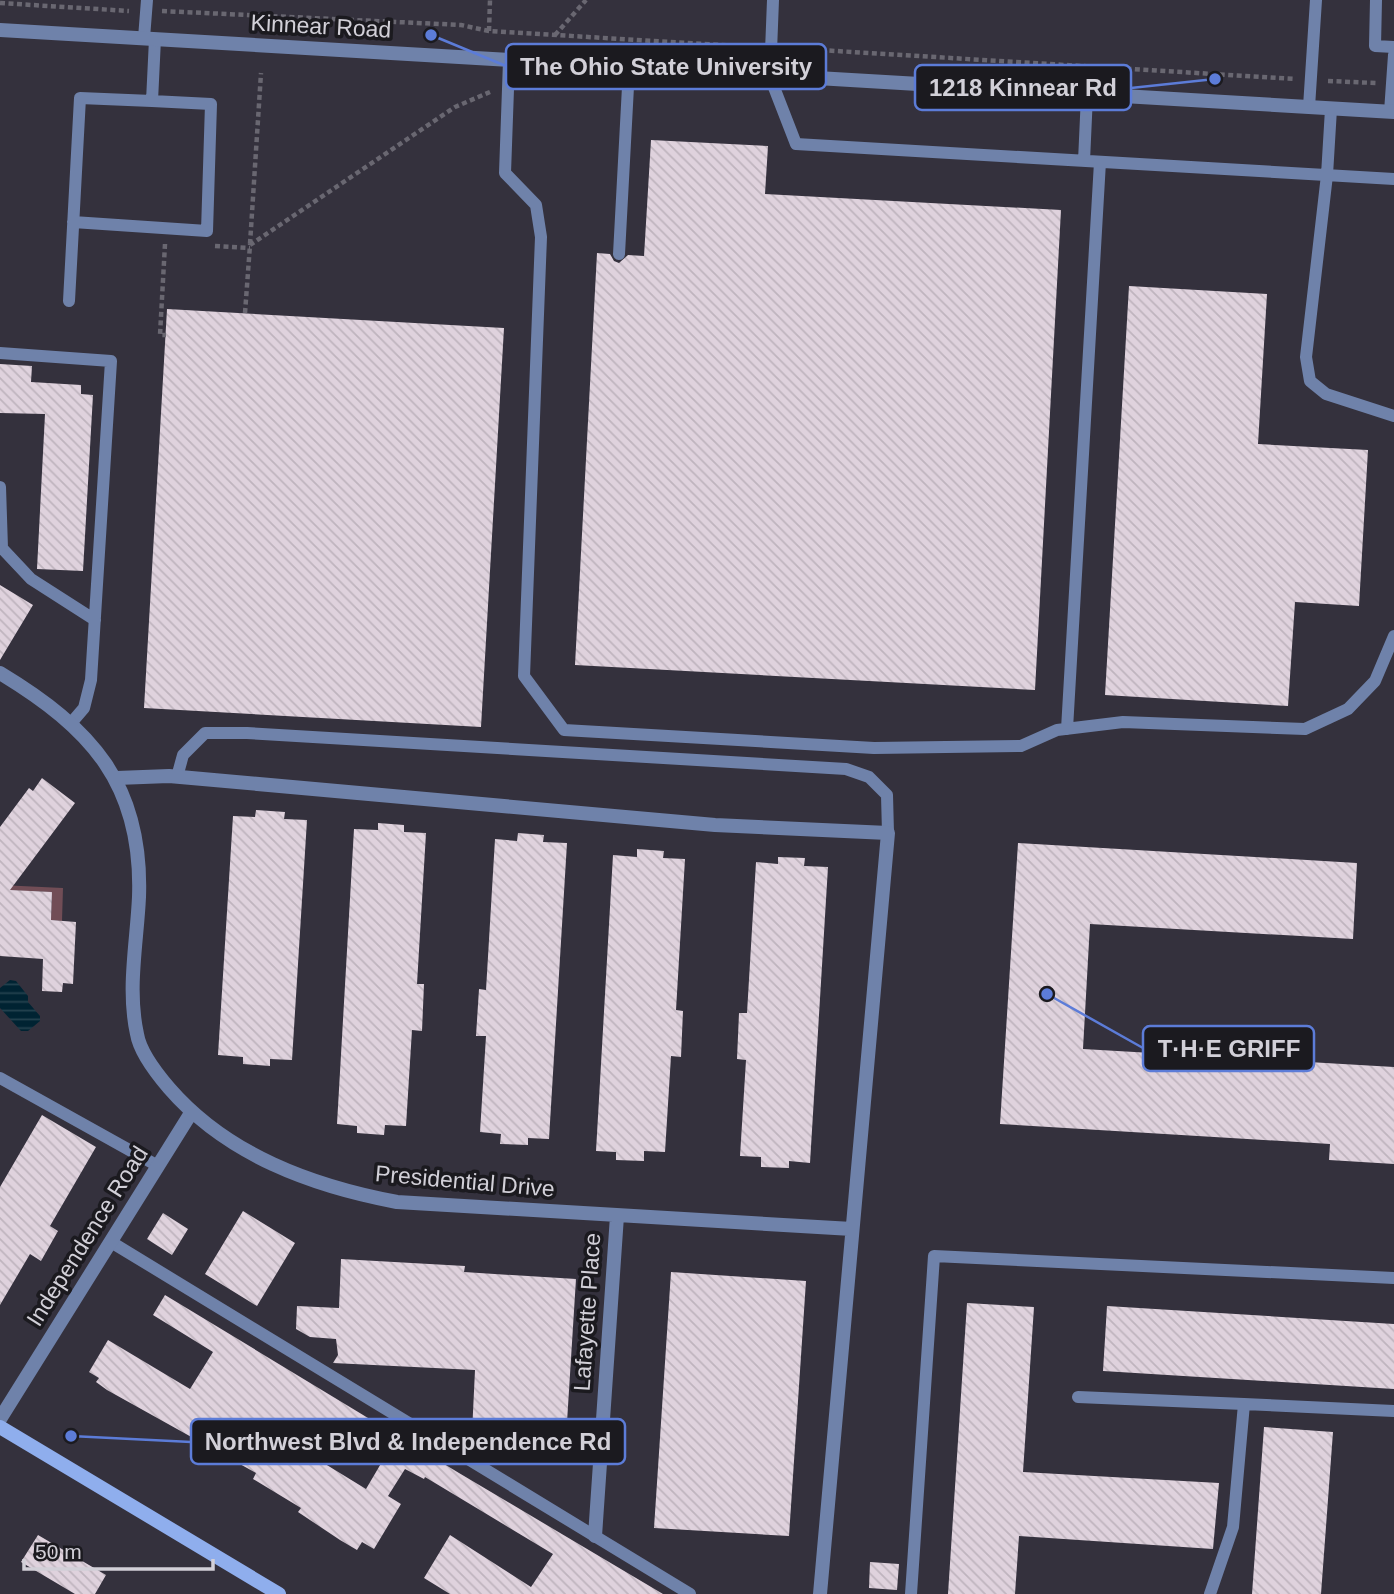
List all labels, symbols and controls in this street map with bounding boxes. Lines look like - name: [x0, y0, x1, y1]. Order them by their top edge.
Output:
- street label: Kinnear Road: [250, 9, 392, 43]
- callout: The Ohio State University: [506, 44, 826, 89]
- text: The Ohio State University: [520, 53, 813, 80]
- callout: 1218 Kinnear Rd: [915, 65, 1131, 110]
- text: 1218 Kinnear Rd: [929, 74, 1117, 101]
- callout: T·H·E GRIFF: [1143, 1026, 1314, 1071]
- text: T·H·E GRIFF: [1158, 1035, 1300, 1062]
- street label: Independence Road: [21, 1141, 153, 1331]
- street label: Presidential Drive: [374, 1160, 556, 1202]
- street label: Lafayette Place: [569, 1232, 605, 1392]
- callout: Northwest Blvd & Independence Rd: [191, 1419, 625, 1464]
- text: Northwest Blvd & Independence Rd: [205, 1428, 611, 1455]
- scale bar: [24, 1528, 214, 1572]
- text: 50 m: [35, 1540, 82, 1563]

